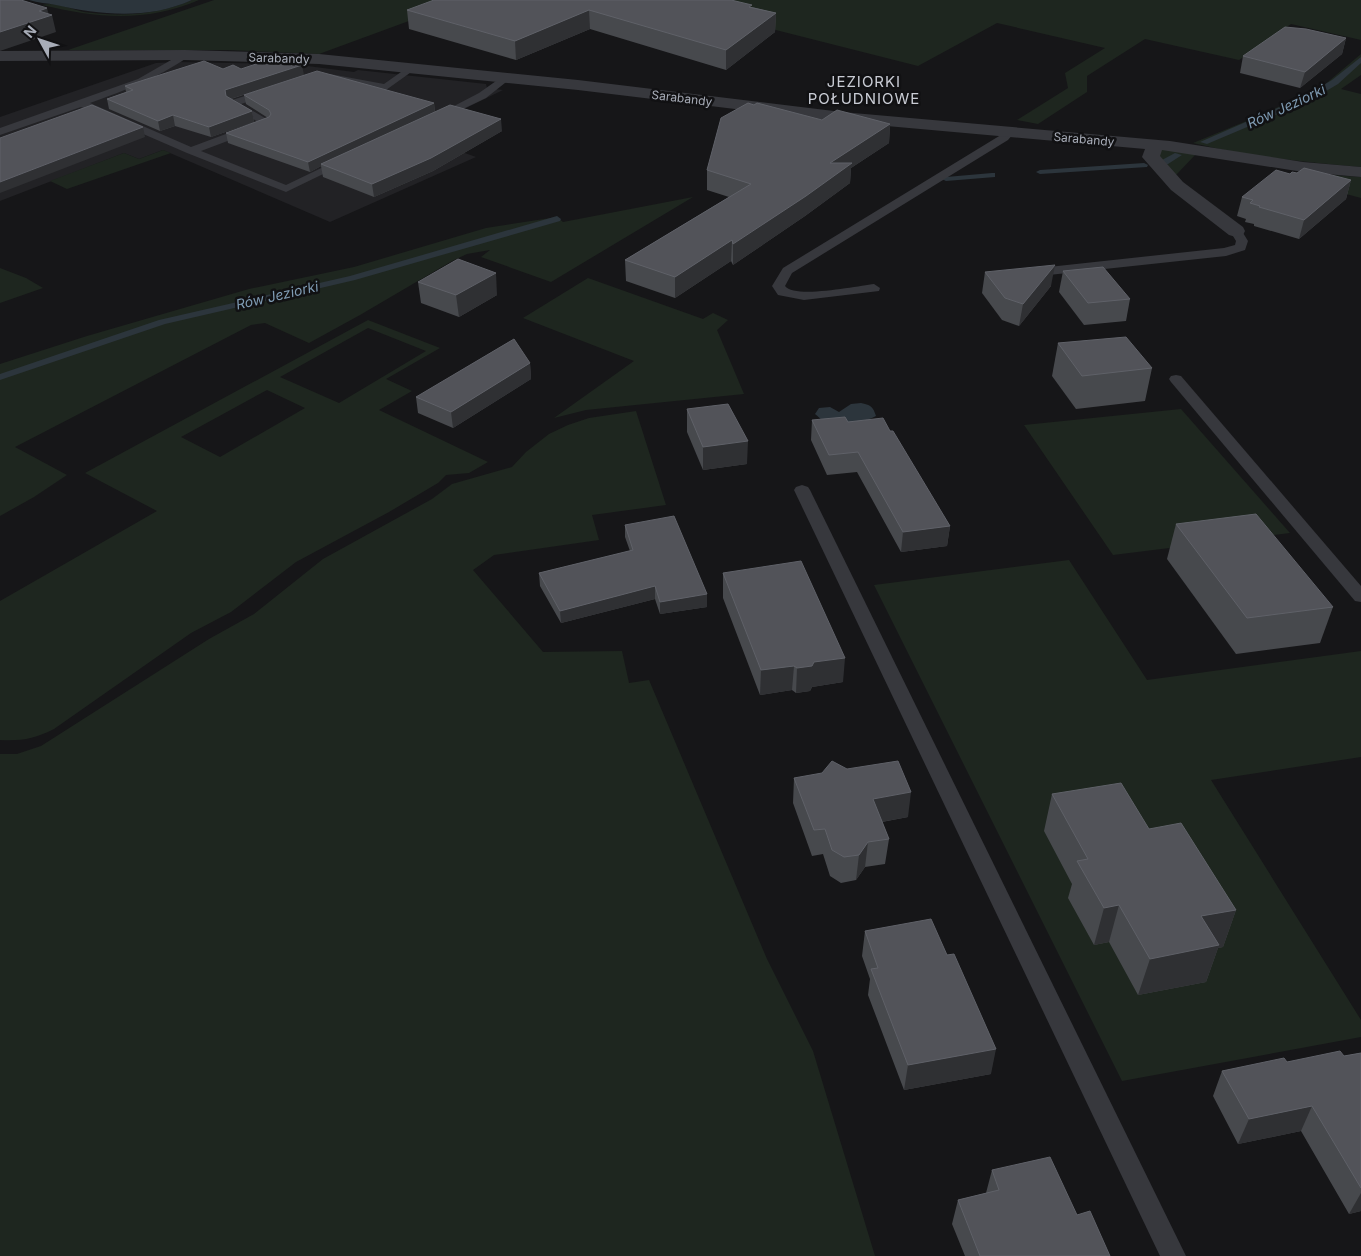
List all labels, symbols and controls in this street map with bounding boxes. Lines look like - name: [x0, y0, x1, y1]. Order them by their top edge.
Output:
- north arrow: [15, 15, 65, 65]
- text: N: [20, 22, 40, 41]
- street label: Sarabandy: [248, 49, 310, 67]
- district label: JEZIORKI POŁUDNIOWE: [808, 72, 920, 108]
- water label: Rów Jeziorki: [1244, 80, 1328, 132]
- street label: Sarabandy: [651, 87, 714, 109]
- street label: Sarabandy: [1053, 129, 1115, 149]
- water label: Rów Jeziorki: [234, 277, 321, 313]

